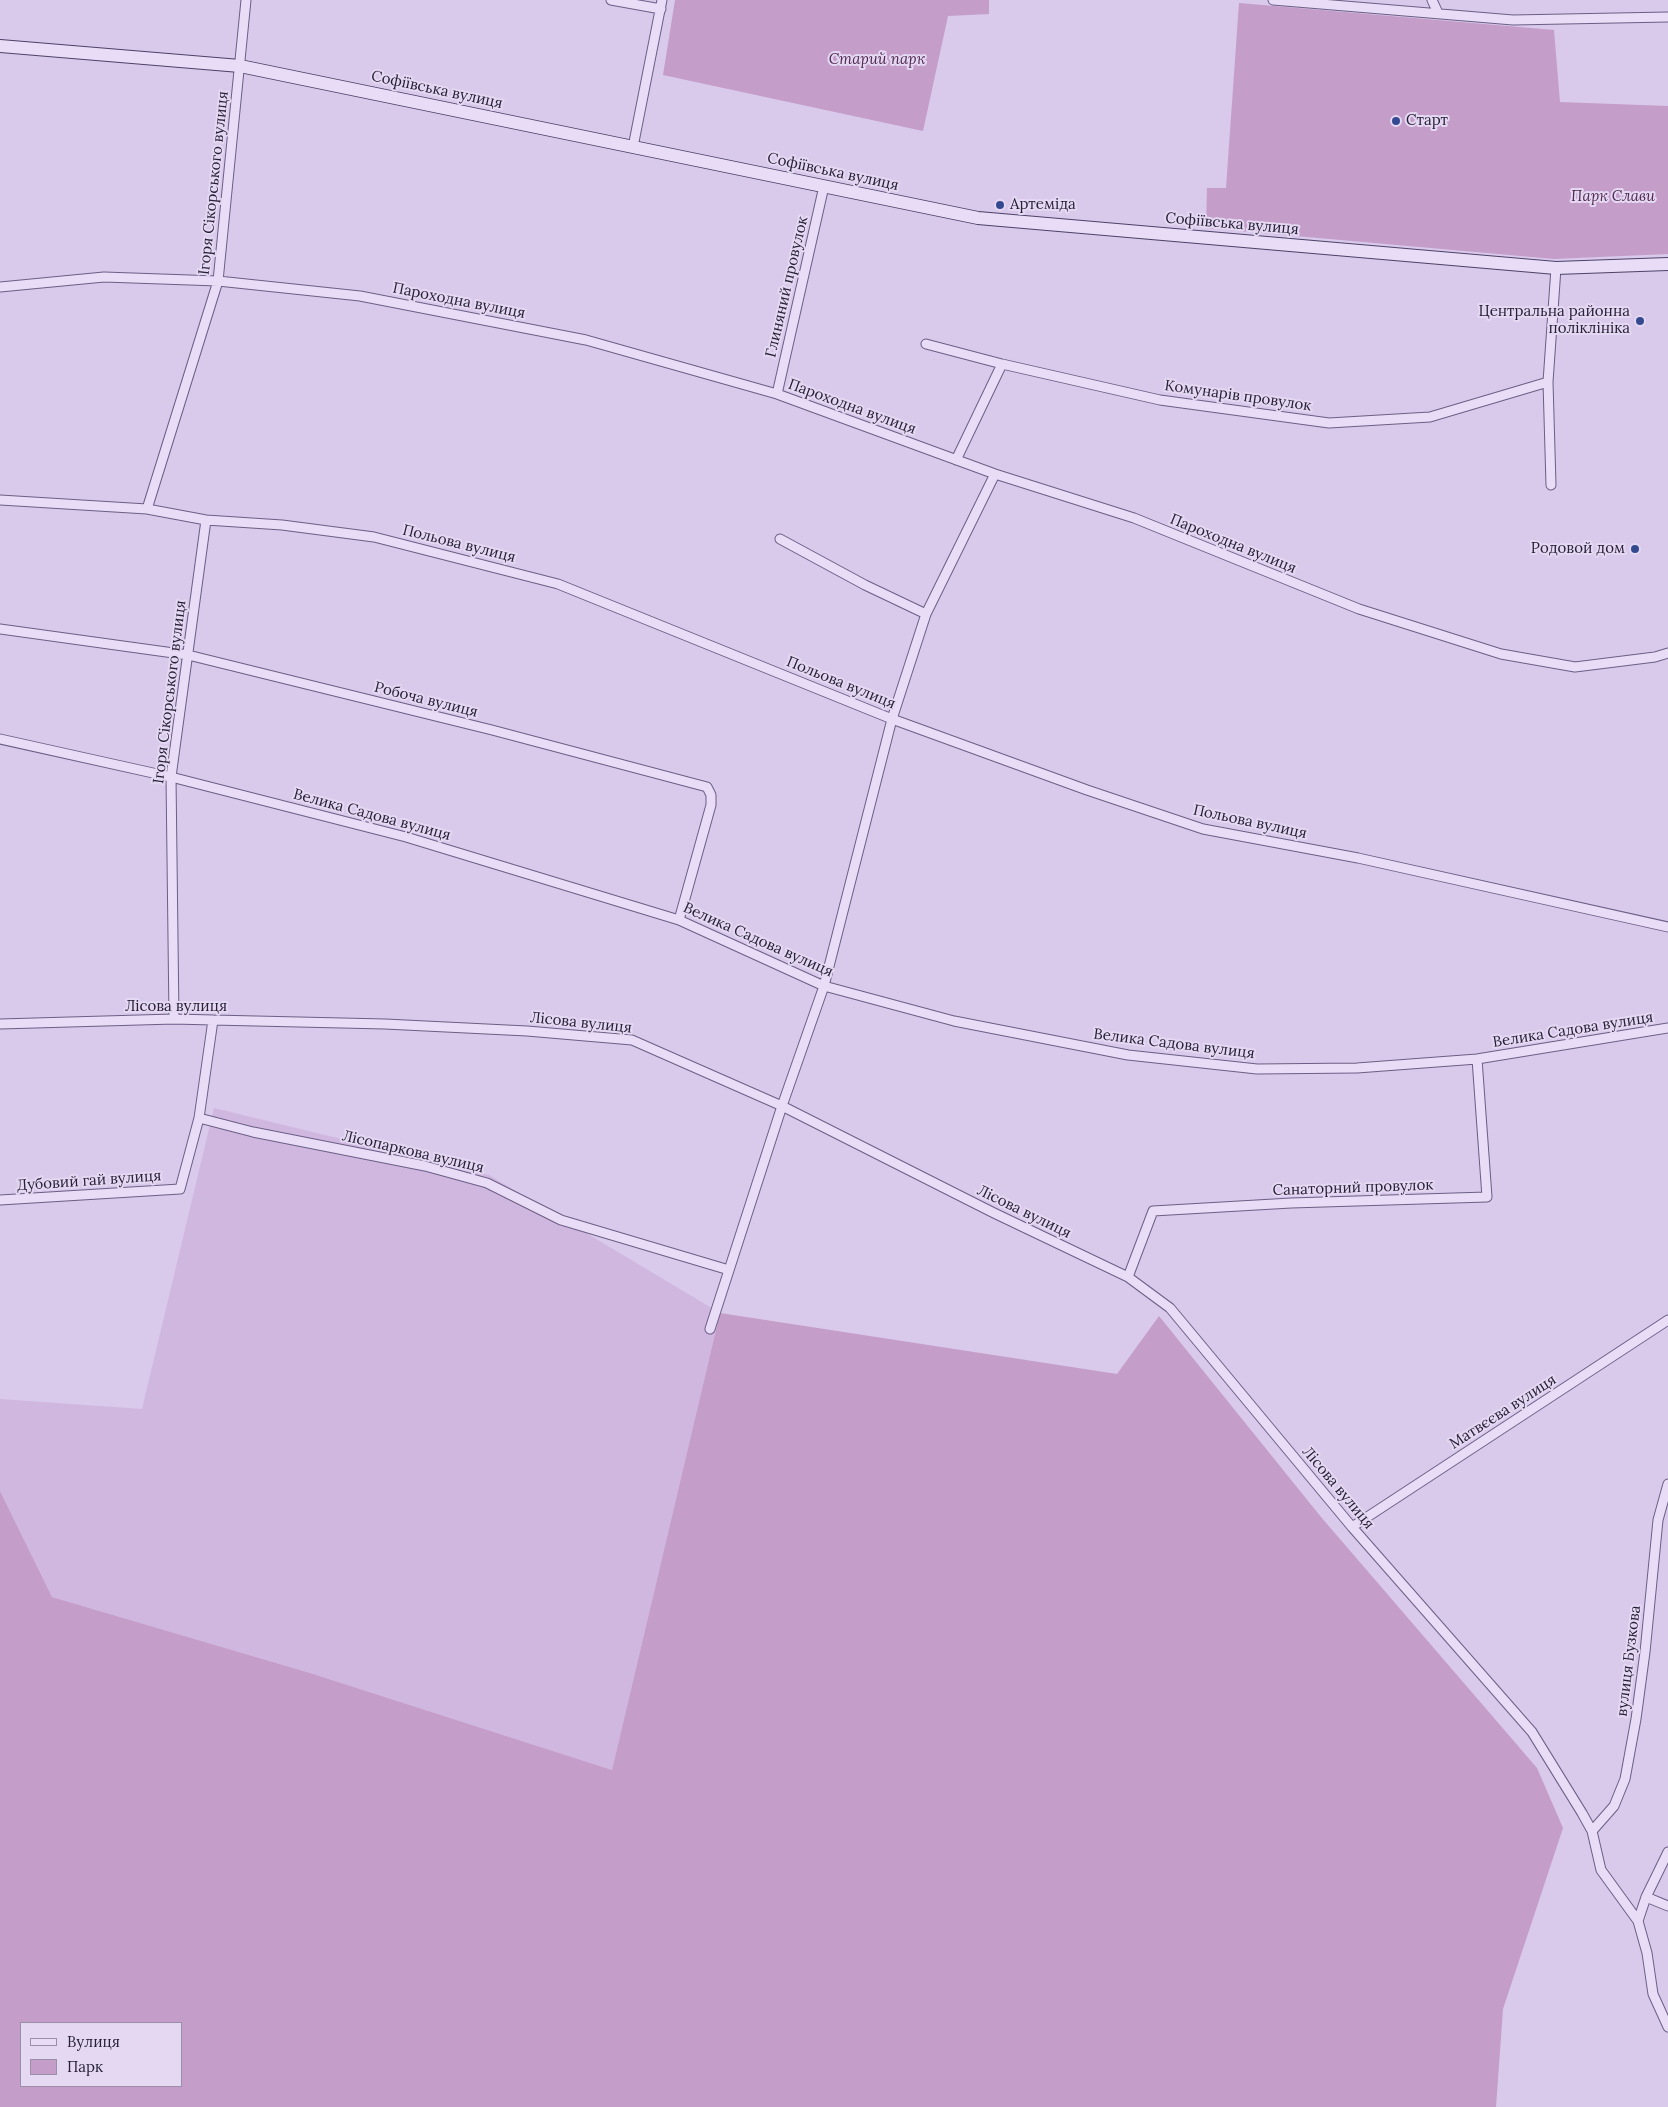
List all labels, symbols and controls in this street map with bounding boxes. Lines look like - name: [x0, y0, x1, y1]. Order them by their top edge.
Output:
- park label: Старий парк: [829, 51, 925, 69]
- street label: Софіївська вулиця: [370, 67, 504, 113]
- street label: Ігоря Сікорського вулиця: [195, 90, 233, 276]
- place label: Старт: [1406, 112, 1448, 130]
- marker: Старт: [1390, 115, 1402, 127]
- street label: Софіївська вулиця: [766, 149, 900, 195]
- park label: Парк Слави: [1571, 188, 1655, 206]
- place label: Артеміда: [1010, 196, 1076, 214]
- marker: Артеміда: [994, 199, 1006, 211]
- street label: Софіївська вулиця: [1165, 209, 1299, 239]
- street label: Глиняний провулок: [762, 215, 812, 359]
- street label: Пароходна вулиця: [391, 279, 527, 323]
- place label: Центральна районна поліклініка: [1478, 303, 1630, 338]
- marker: Центральна районна поліклініка: [1634, 315, 1646, 327]
- street label: Пароходна вулиця: [786, 376, 918, 438]
- street label: Комунарів провулок: [1163, 377, 1313, 415]
- street label: Пароходна вулиця: [1167, 510, 1299, 578]
- street label: Польова вулиця: [401, 521, 517, 567]
- place label: Родовой дом: [1531, 540, 1625, 558]
- marker: Родовой дом: [1629, 543, 1641, 555]
- street label: Ігоря Сікорського вулиця: [150, 599, 190, 785]
- street label: Польова вулиця: [784, 653, 898, 713]
- street label: Робоча вулиця: [372, 678, 480, 722]
- street label: Велика Садова вулиця: [291, 785, 453, 845]
- street label: Польова вулиця: [1191, 801, 1309, 843]
- street label: Велика Садова вулиця: [680, 899, 836, 981]
- street label: Лісова вулиця: [125, 998, 227, 1016]
- street label: Велика Садова вулиця: [1491, 1008, 1655, 1052]
- street label: Лісова вулиця: [529, 1009, 633, 1037]
- street label: Велика Садова вулиця: [1092, 1025, 1256, 1063]
- street label: Лісопаркова вулиця: [340, 1127, 486, 1177]
- street label: Дубовий гай вулиця: [16, 1167, 162, 1195]
- street label: Санаторний провулок: [1272, 1176, 1434, 1200]
- street label: Лісова вулиця: [974, 1182, 1074, 1242]
- street label: Матвєєва вулиця: [1446, 1371, 1560, 1453]
- street label: Лісова вулиця: [1298, 1443, 1378, 1533]
- street label: вулиця Бузкова: [1613, 1604, 1645, 1718]
- legend: [20, 2022, 182, 2087]
- text: Вулиця: [67, 2032, 120, 2051]
- text: Парк: [67, 2057, 103, 2076]

